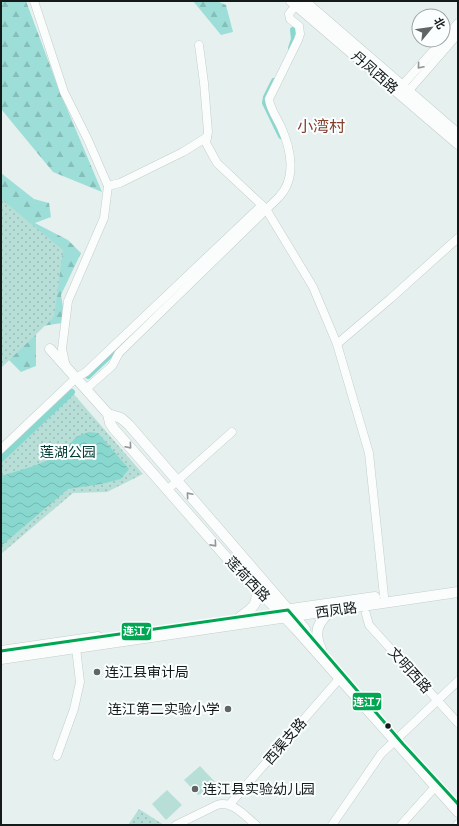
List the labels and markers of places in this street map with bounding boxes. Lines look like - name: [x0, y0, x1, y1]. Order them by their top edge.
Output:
- place label: 连江县审计局: [105, 663, 189, 681]
- marker: 连江县审计局: [92, 667, 102, 677]
- place label: 连江第二实验小学: [108, 700, 220, 718]
- marker: 连江第二实验小学: [223, 704, 233, 714]
- unlabelled marker: [383, 721, 393, 731]
- place label: 连江县实验幼儿园: [203, 780, 315, 798]
- marker: 连江县实验幼儿园: [190, 784, 200, 794]

